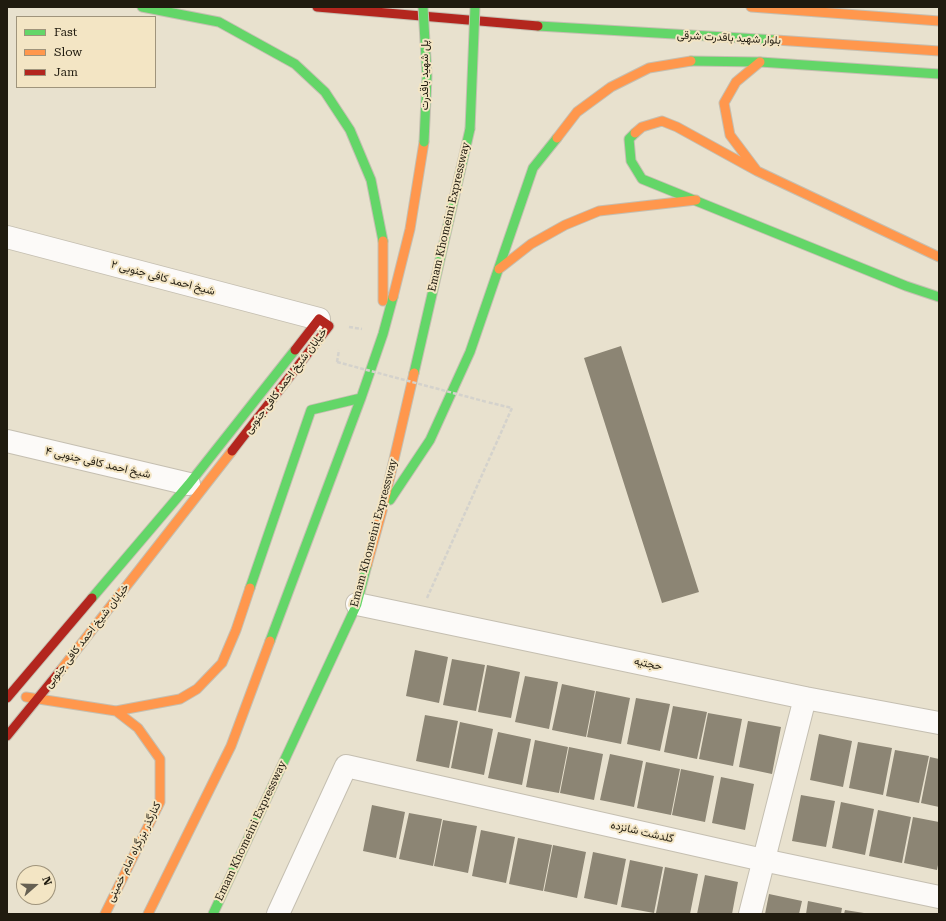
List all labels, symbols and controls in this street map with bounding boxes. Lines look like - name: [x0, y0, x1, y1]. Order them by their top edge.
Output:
- legend: [16, 16, 156, 88]
- text: Fast: [54, 25, 77, 39]
- street label: بلوار شهید باقدرت شرقی: [677, 29, 781, 47]
- street label: پل شهید باقدرت: [418, 40, 432, 110]
- text: Slow: [54, 45, 82, 59]
- text: Jam: [54, 65, 78, 79]
- street label: Emam Khomeini Expressway: [425, 141, 473, 293]
- street label: شیخ احمد کافی جنوبی ۲: [110, 258, 216, 298]
- street label: خیابان شیخ احمد کافی جنوبی: [242, 325, 330, 437]
- street label: شیخ احمد کافی جنوبی ۴: [44, 444, 152, 482]
- street label: Emam Khomeini Expressway: [348, 457, 400, 609]
- street label: خیابان شیخ احمد کافی جنوبی: [42, 581, 132, 691]
- street label: حجتیه: [633, 655, 663, 673]
- street label: Emam Khomeini Expressway: [213, 759, 289, 903]
- street label: کنارگذر بزرگراه امام خمینی: [104, 800, 164, 904]
- street label: گلدشت شانزده: [609, 818, 675, 846]
- north arrow: [16, 865, 56, 905]
- text: N: [39, 875, 54, 887]

